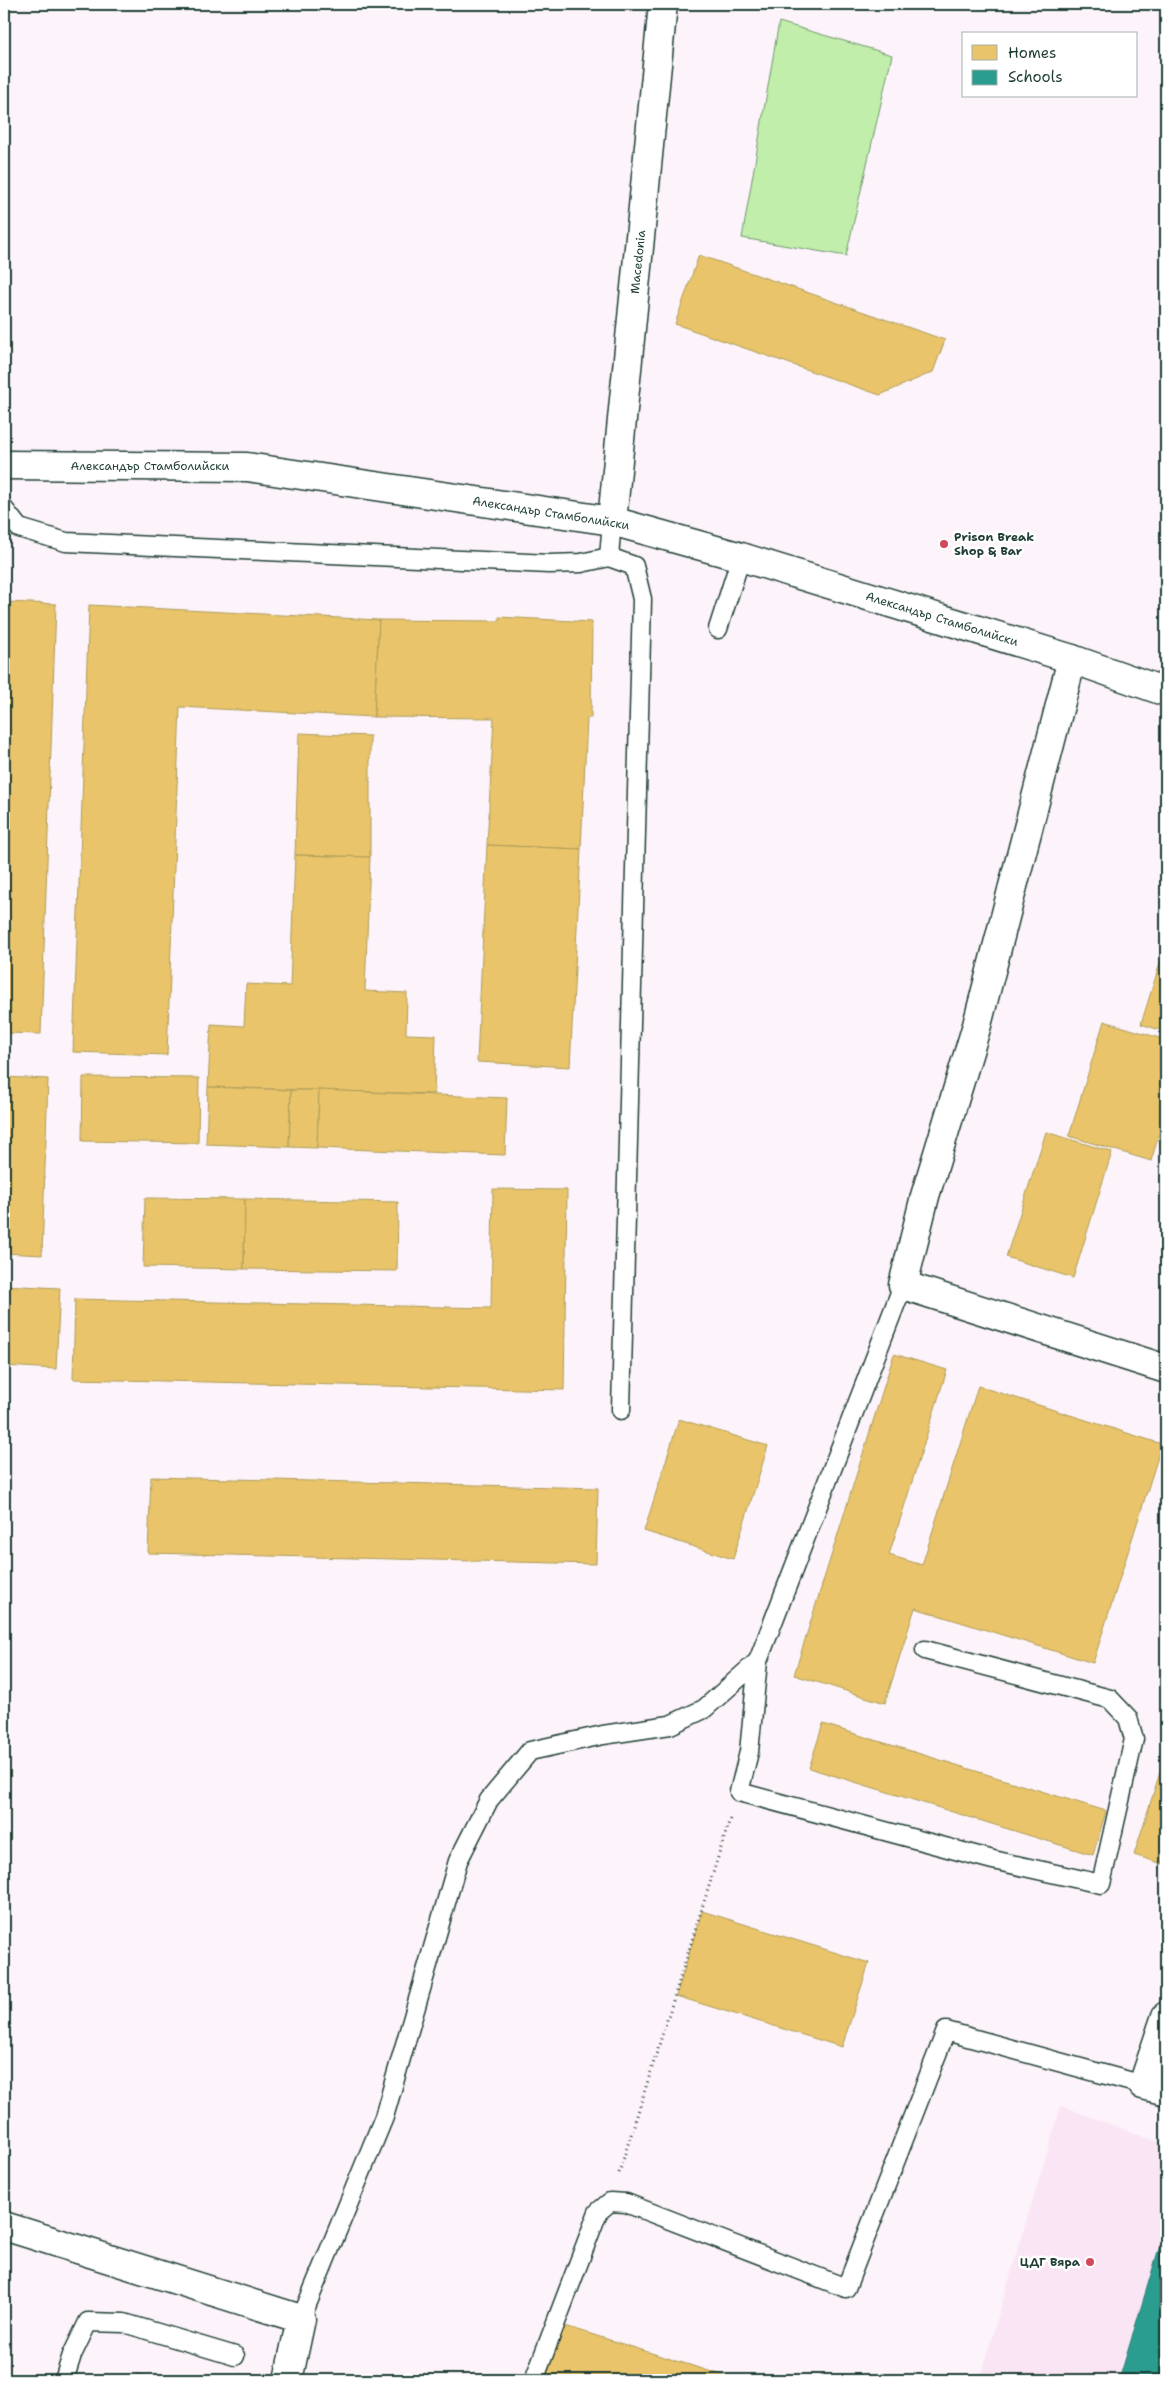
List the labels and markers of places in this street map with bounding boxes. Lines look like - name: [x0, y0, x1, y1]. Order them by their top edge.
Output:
- place label: Prison Break Shop & Bar: [954, 529, 1034, 559]
- marker: Prison Break Shop & Bar: [938, 538, 950, 550]
- place label: ЦДГ Вяра: [1020, 2254, 1081, 2270]
- marker: ЦДГ Вяра: [1084, 2256, 1096, 2268]

